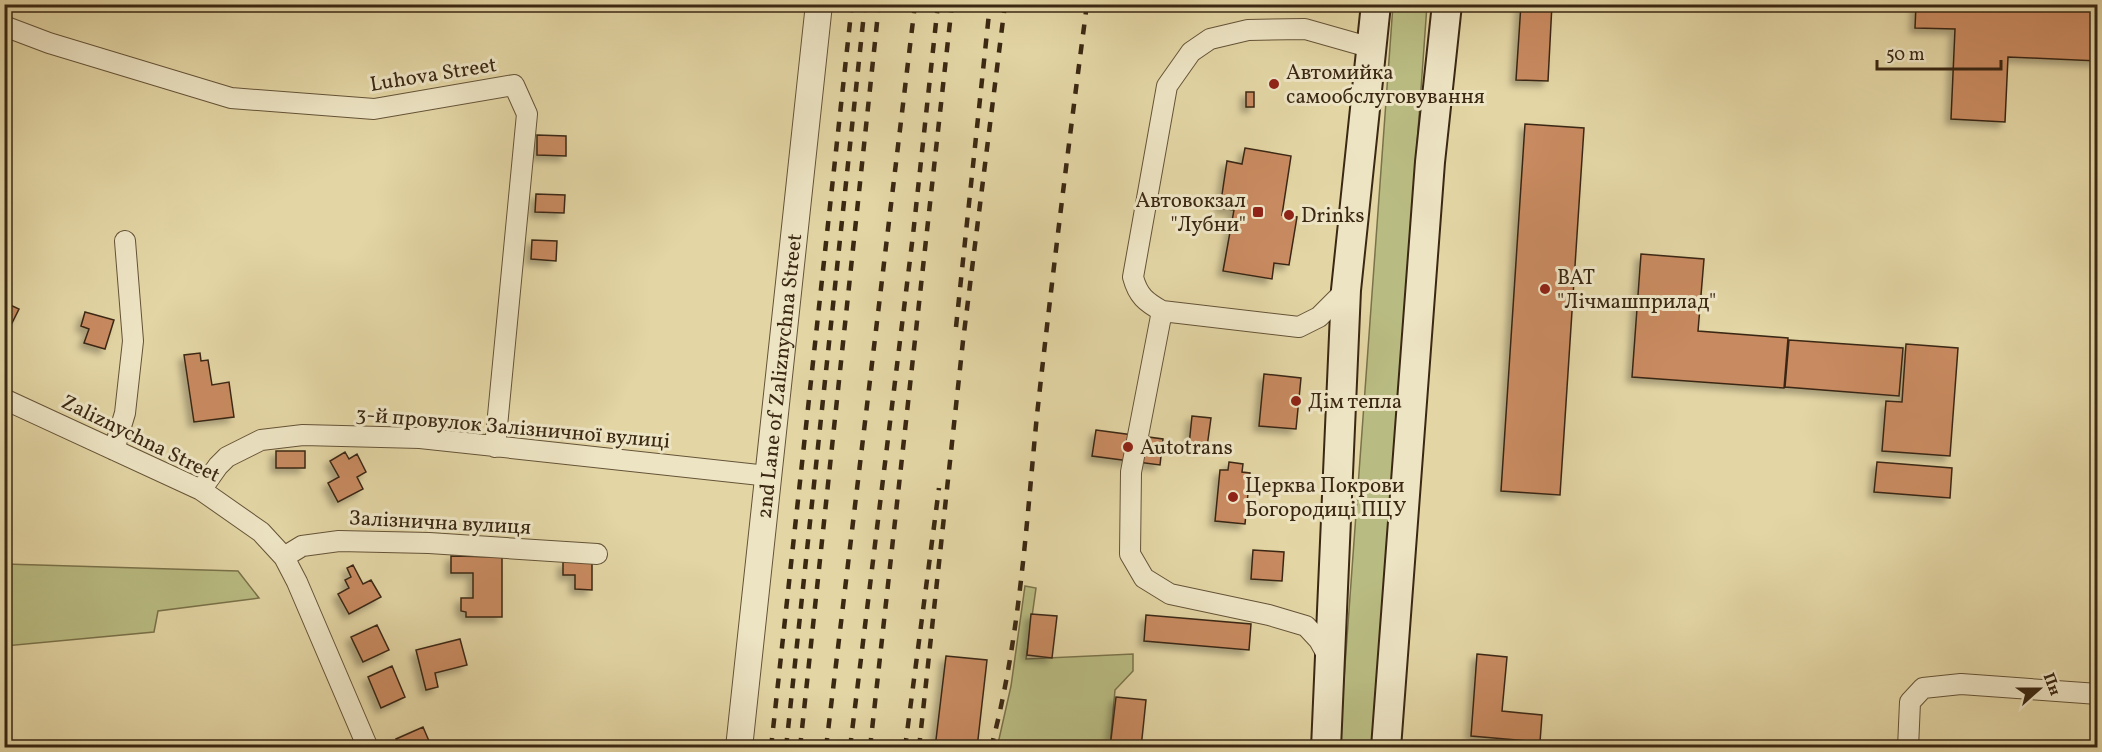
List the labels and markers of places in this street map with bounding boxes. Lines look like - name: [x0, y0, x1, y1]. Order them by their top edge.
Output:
- place label: Автомийка самообслуговування: [1286, 59, 1485, 112]
- marker: Автомийка самообслуговування: [1267, 77, 1281, 91]
- place label: Автовокзал "Лубни": [1136, 187, 1246, 240]
- place label: Drinks: [1301, 202, 1364, 231]
- marker: Автовокзал "Лубни": [1251, 205, 1265, 219]
- marker: Drinks: [1282, 208, 1296, 222]
- place label: ВАТ "Лічмашприлад": [1557, 264, 1716, 317]
- marker: ВАТ "Лічмашприлад": [1538, 282, 1552, 296]
- place label: Дім тепла: [1308, 388, 1402, 417]
- marker: Дім тепла: [1289, 394, 1303, 408]
- place label: Autotrans: [1140, 434, 1233, 463]
- marker: Autotrans: [1121, 440, 1135, 454]
- place label: Церква Покрови Богородиці ПЦУ: [1245, 472, 1407, 525]
- marker: Церква Покрови Богородиці ПЦУ: [1226, 490, 1240, 504]

